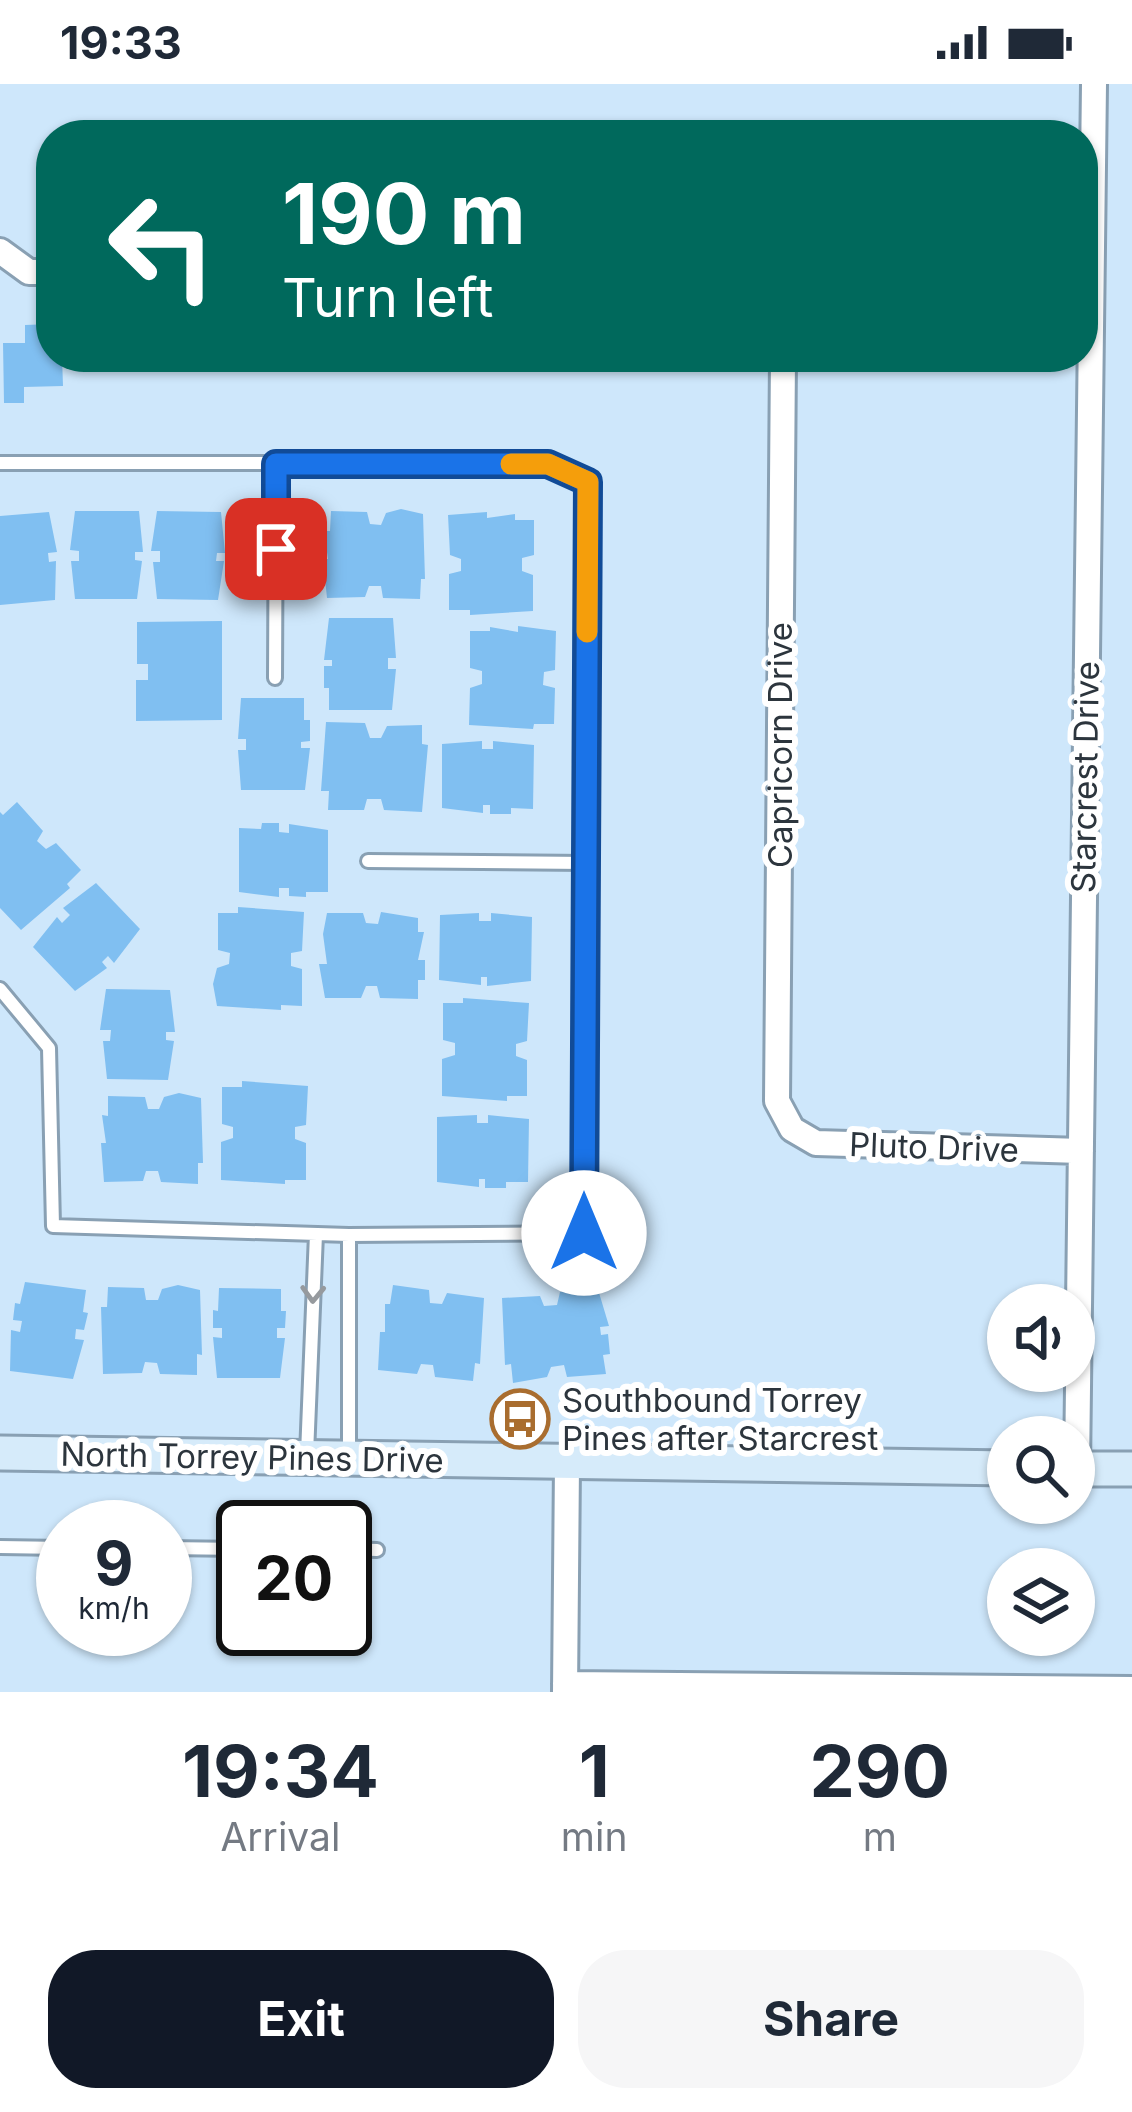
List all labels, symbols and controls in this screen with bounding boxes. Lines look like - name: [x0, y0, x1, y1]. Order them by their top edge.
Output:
- text: 19:33: [60, 15, 182, 70]
- text: 190 m: [282, 163, 526, 264]
- icon: left: [84, 168, 240, 324]
- text: Turn left: [282, 265, 493, 330]
- pin: [225, 498, 327, 600]
- icon: arrive: [243, 516, 309, 582]
- street label: Capricorn Drive: [760, 622, 800, 868]
- street label: Starcrest Drive: [1063, 661, 1107, 893]
- street label: Pluto Drive: [848, 1124, 1020, 1170]
- position arrow: [521, 1170, 647, 1296]
- map controls: [987, 1284, 1095, 1656]
- button: sound: [987, 1284, 1095, 1392]
- one-way arrow: [301, 1285, 327, 1304]
- place label: Southbound Torrey Pines after Starcrest: [562, 1380, 878, 1458]
- bus stop icon: Southbound Torrey Pines after Starcrest: [489, 1388, 551, 1450]
- button: search: [987, 1416, 1095, 1524]
- street label: North Torrey Pines Drive: [60, 1434, 444, 1480]
- speed limit sign: 20: [216, 1500, 372, 1656]
- text: 9: [95, 1527, 133, 1599]
- button: layers: [987, 1548, 1095, 1656]
- text: km/h: [78, 1590, 150, 1626]
- text: 19:34: [182, 1727, 379, 1814]
- text: 1: [579, 1727, 610, 1814]
- text: 290: [809, 1727, 950, 1814]
- text: Arrival: [220, 1813, 340, 1860]
- text: min: [561, 1813, 627, 1860]
- text: m: [863, 1813, 897, 1860]
- button: Exit: [48, 1950, 554, 2088]
- button: Share: [578, 1950, 1084, 2088]

